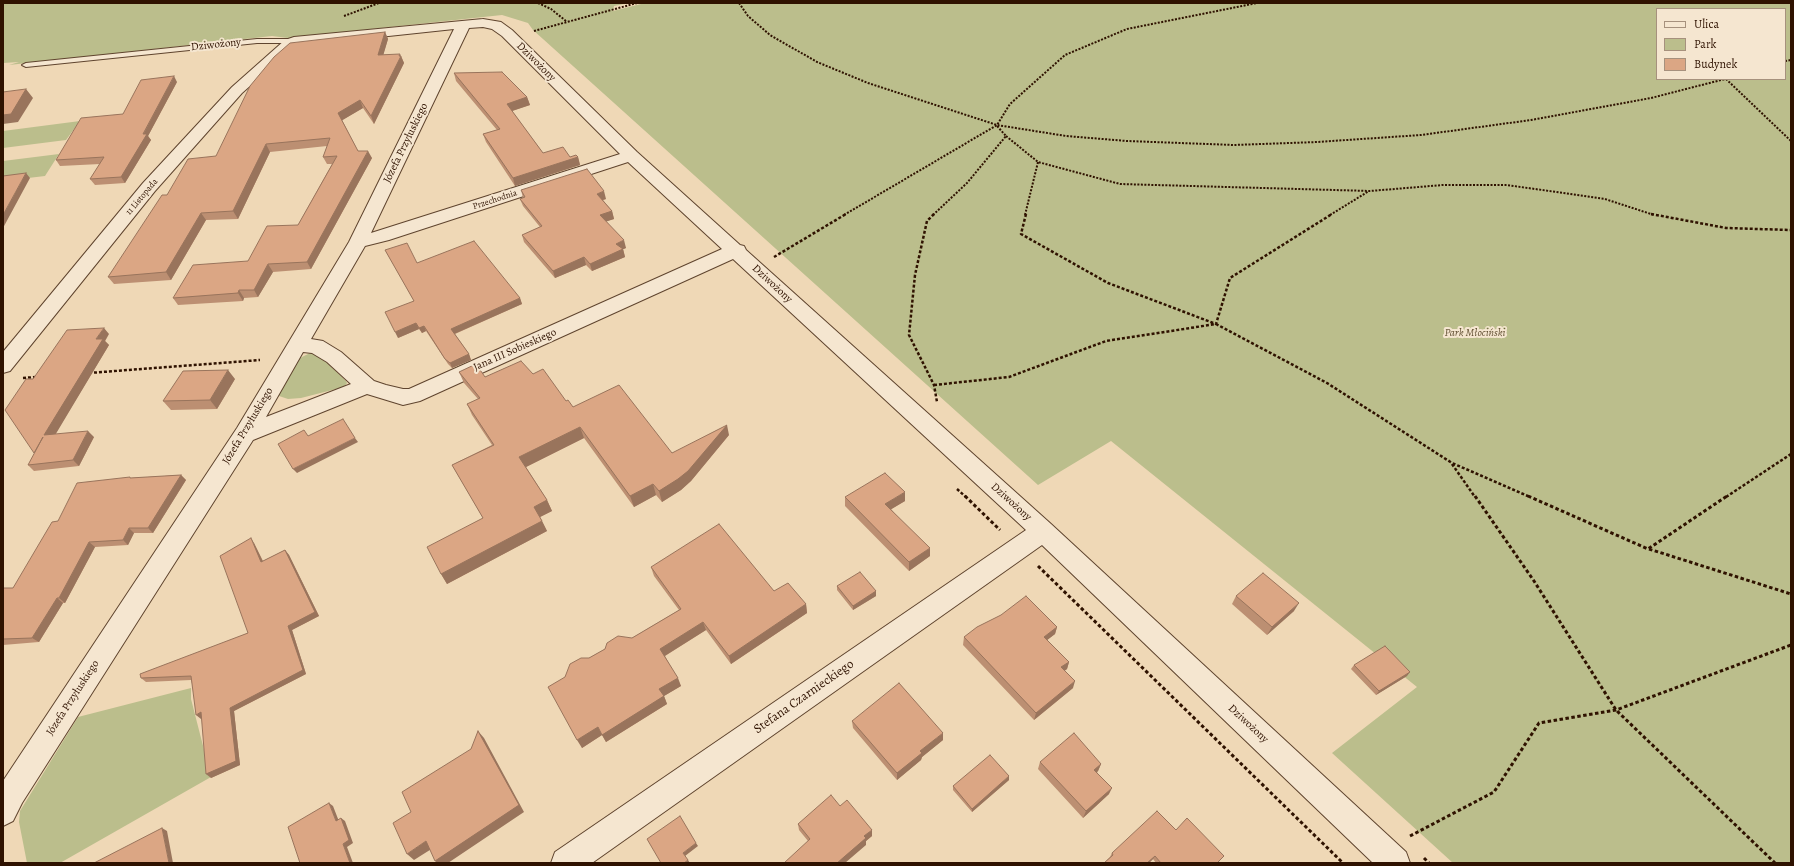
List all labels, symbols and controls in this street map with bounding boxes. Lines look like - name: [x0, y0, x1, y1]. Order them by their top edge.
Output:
- legend: [1656, 8, 1786, 80]
- text: Ulica: [1694, 16, 1719, 32]
- street label: Dziwożony: [190, 36, 242, 54]
- text: Park: [1694, 36, 1717, 52]
- street label: Dziwożony: [514, 40, 558, 84]
- text: Budynek: [1694, 56, 1737, 72]
- street label: Józefa Przyłuskiego: [381, 101, 431, 185]
- street label: 11 Listopada: [124, 177, 160, 217]
- street label: Przechodnia: [471, 188, 519, 212]
- street label: Dziwożony: [749, 262, 795, 306]
- street label: Jana III Sobieskiego: [472, 326, 558, 374]
- park label: Park Młociński: [1444, 326, 1506, 340]
- street label: Józefa Przyłuskiego: [220, 385, 276, 467]
- street label: Dziwożony: [988, 480, 1034, 524]
- street label: Stefana Czarnieckiego: [751, 657, 857, 737]
- street label: Józefa Przyłuskiego: [44, 658, 102, 738]
- street label: Dziwożony: [1225, 702, 1271, 746]

